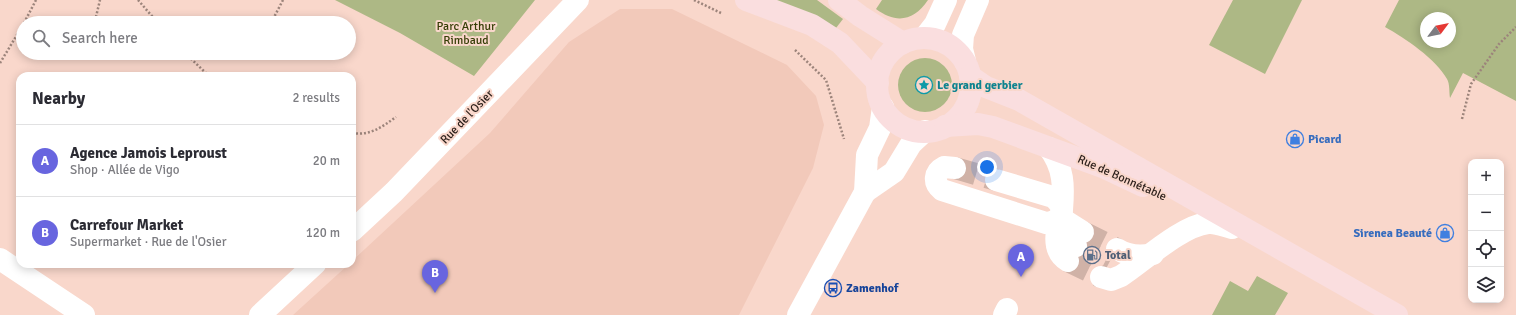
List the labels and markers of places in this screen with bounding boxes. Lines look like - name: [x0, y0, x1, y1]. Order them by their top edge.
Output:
- place icon: Le grand gerbier: [914, 75, 934, 95]
- place label: Le grand gerbier: [937, 78, 1023, 93]
- shop icon: Picard: [1285, 129, 1305, 149]
- place label: Picard: [1308, 132, 1342, 147]
- shop icon: Sirenea Beauté: [1435, 223, 1455, 243]
- place label: Sirenea Beauté: [1353, 226, 1432, 241]
- pin: A: [1008, 244, 1034, 277]
- fuel station icon: Total: [1082, 245, 1102, 265]
- place label: Total: [1105, 248, 1131, 263]
- pin: B: [422, 260, 448, 293]
- bus stop icon: Zamenhof: [823, 278, 843, 298]
- place label: Zamenhof: [846, 281, 899, 296]

